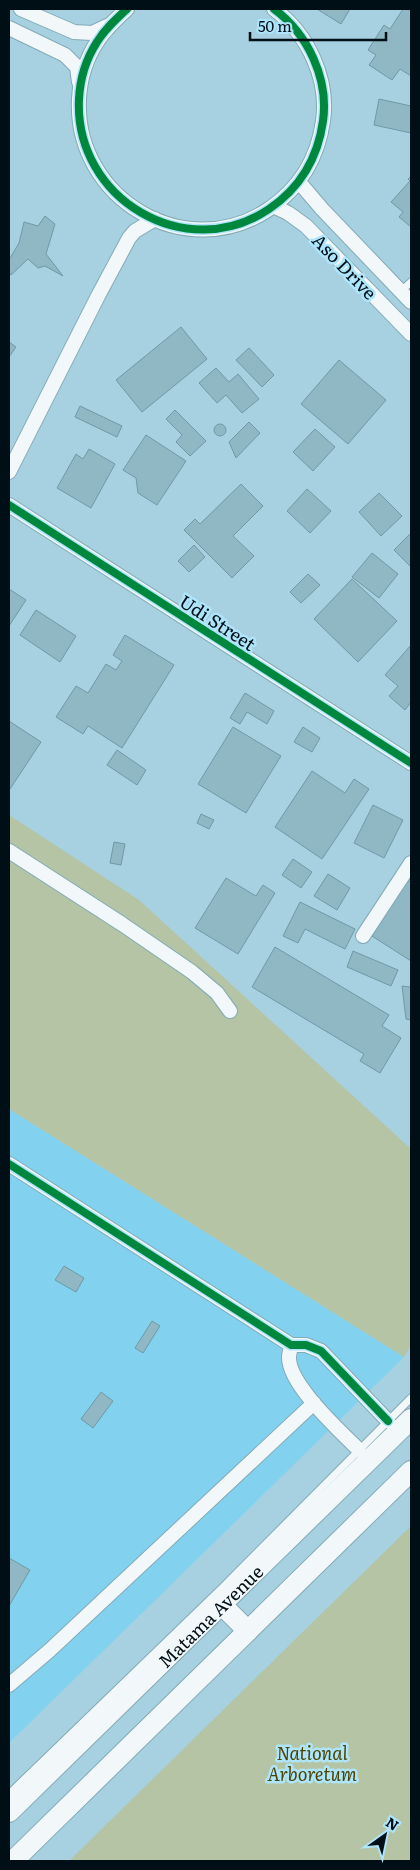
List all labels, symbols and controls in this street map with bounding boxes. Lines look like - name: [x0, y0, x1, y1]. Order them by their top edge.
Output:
- scale bar: [250, 10, 386, 42]
- text: 50 m: [258, 14, 292, 37]
- street label: Aso Drive: [307, 227, 383, 305]
- street label: Udi Street: [175, 587, 262, 657]
- street label: Matama Avenue: [151, 1558, 269, 1673]
- park label: National Arboretum: [267, 1739, 357, 1787]
- north arrow: [360, 1810, 410, 1860]
- text: N: [382, 1812, 403, 1835]

